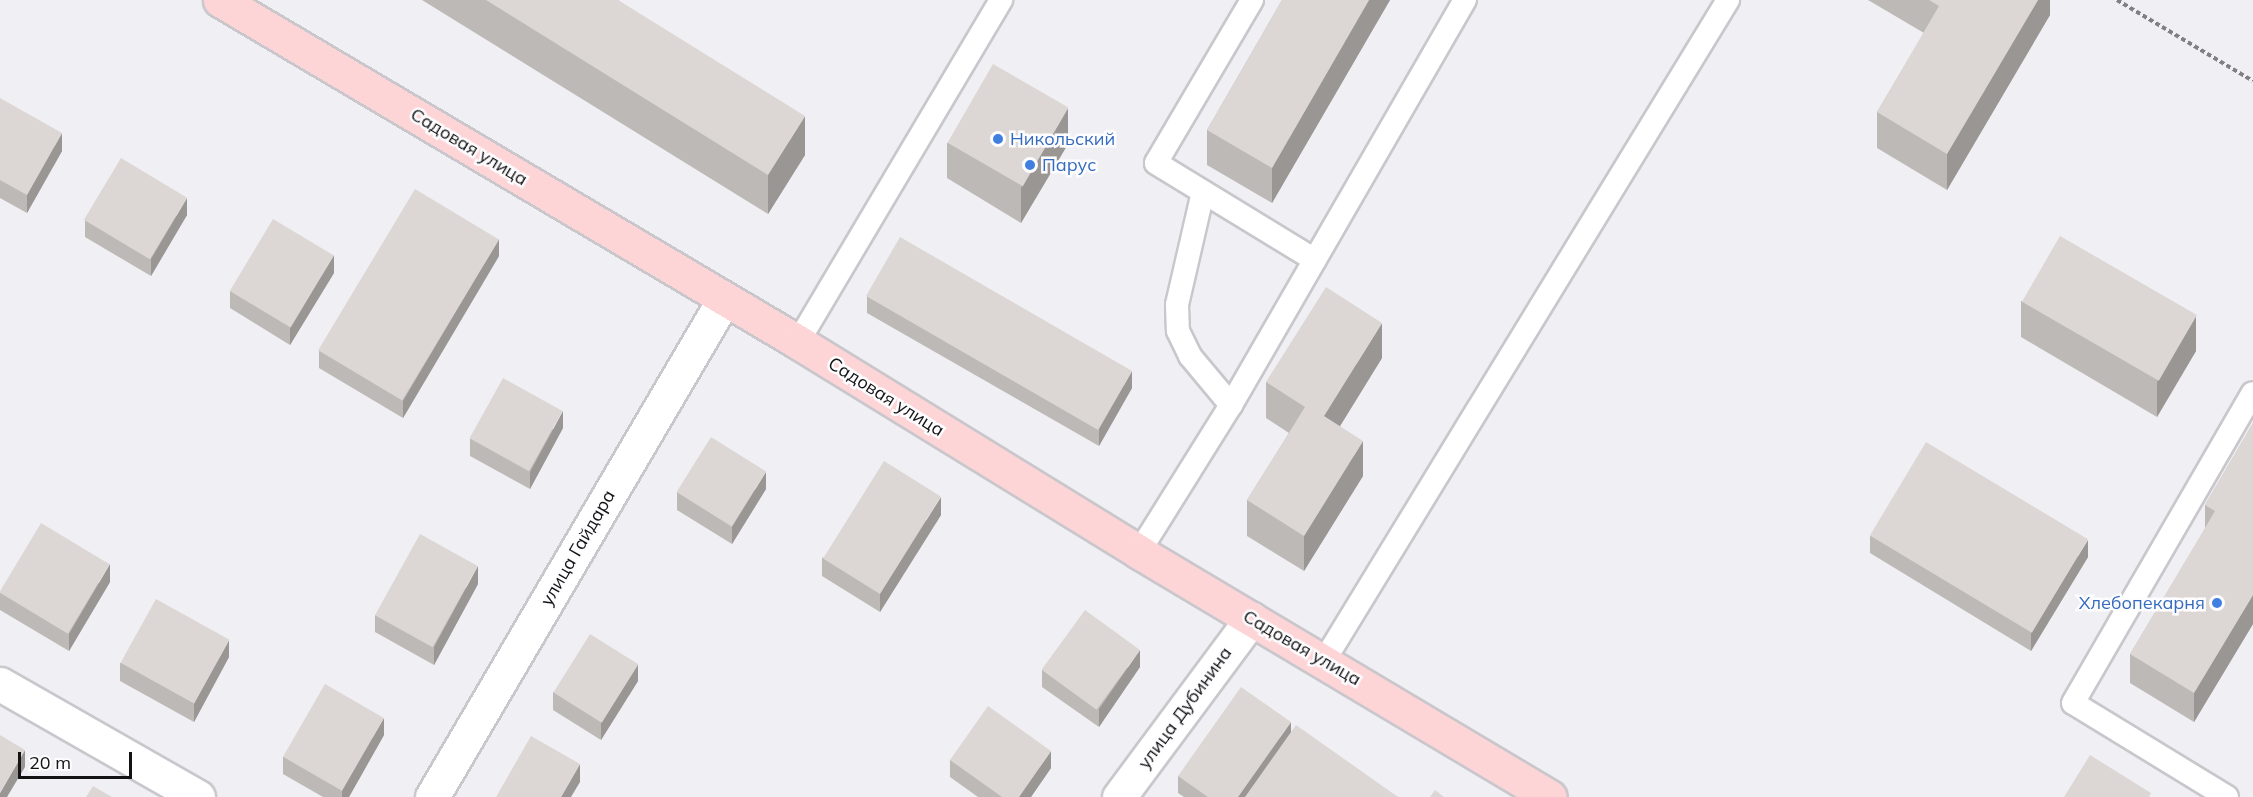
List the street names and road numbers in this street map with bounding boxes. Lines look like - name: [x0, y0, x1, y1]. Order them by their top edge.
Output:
- street label: Садовая улица: [407, 104, 531, 190]
- street label: Садовая улица: [824, 353, 948, 441]
- street label: улица Гайдара: [536, 486, 620, 610]
- street label: Садовая улица: [1239, 606, 1365, 690]
- street label: улица Дубинина: [1134, 643, 1236, 773]

